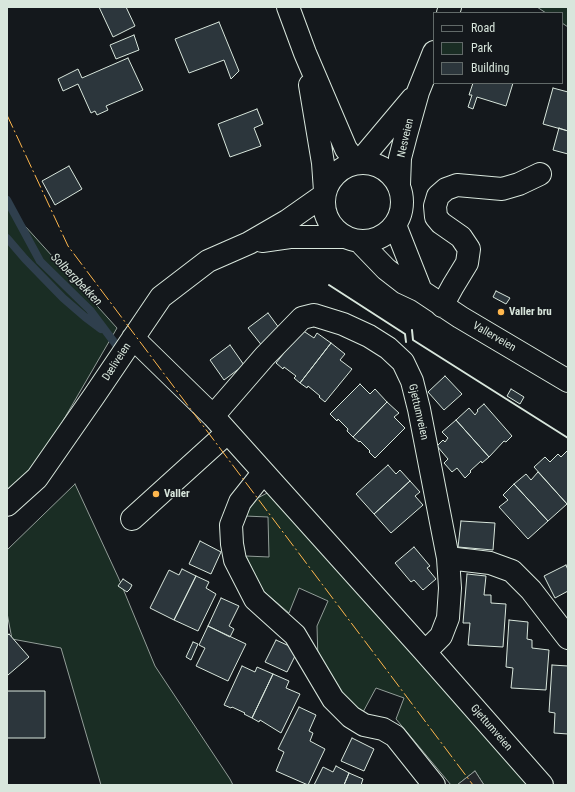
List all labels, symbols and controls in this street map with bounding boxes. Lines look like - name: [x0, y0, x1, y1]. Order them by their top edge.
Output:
- legend: [433, 12, 563, 84]
- text: Road: [471, 21, 495, 35]
- text: Park: [471, 41, 492, 55]
- text: Building: [471, 61, 509, 75]
- street label: Nesveien: [395, 117, 417, 159]
- water label: Solbergbekken: [47, 251, 105, 309]
- place label: Valler bru: [509, 305, 552, 319]
- marker: Valler bru: [496, 307, 506, 317]
- street label: Vallerveien: [470, 319, 518, 355]
- street label: Dæliveien: [100, 341, 134, 383]
- street label: Gjettumveien: [405, 383, 431, 441]
- place label: Valler: [164, 487, 190, 501]
- marker: Valler: [151, 489, 161, 499]
- street label: Gjettumveien: [467, 702, 515, 754]

